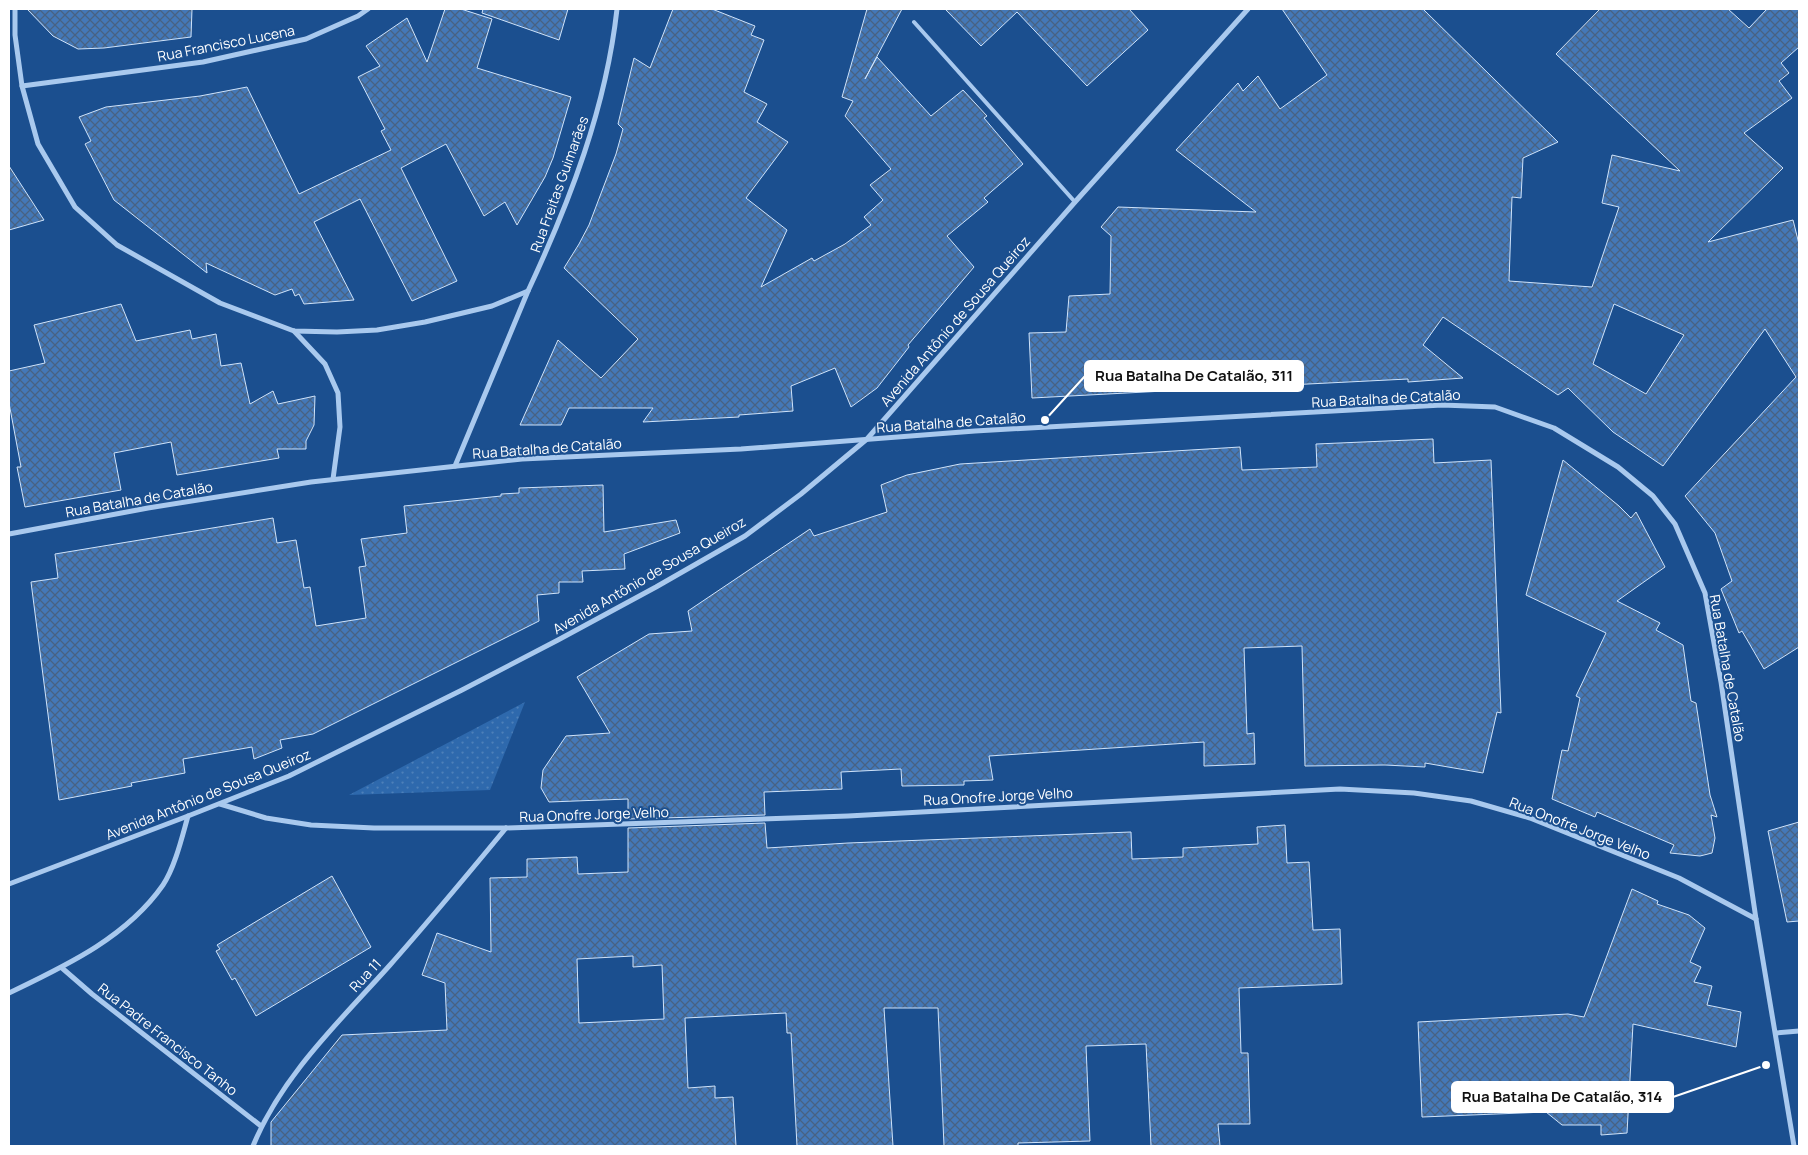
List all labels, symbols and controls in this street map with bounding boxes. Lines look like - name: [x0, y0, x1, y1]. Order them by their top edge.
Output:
- street label: Rua Francisco Lucena: [156, 20, 296, 66]
- street label: Rua Freitas Guimarães: [525, 113, 593, 255]
- street label: Avenida Antônio de Sousa Queiroz: [876, 232, 1034, 410]
- callout: Rua Batalha De Catalão, 311: [1085, 361, 1303, 391]
- text: Rua Batalha De Catalão, 311: [1095, 365, 1293, 386]
- street label: Rua Batalha de Catalão: [1311, 385, 1461, 411]
- street label: Rua Batalha de Catalão: [876, 407, 1026, 437]
- street label: Rua Batalha de Catalão: [472, 433, 622, 463]
- street label: Rua Batalha de Catalão: [64, 477, 214, 521]
- street label: Avenida Antônio de Sousa Queiroz: [549, 512, 749, 638]
- street label: Rua Batalha de Catalão: [1706, 593, 1750, 743]
- street label: Avenida Antônio de Sousa Queiroz: [103, 744, 313, 844]
- street label: Rua Onofre Jorge Velho: [923, 783, 1073, 809]
- street label: Rua Onofre Jorge Velho: [1507, 792, 1653, 864]
- street label: Rua Onofre Jorge Velho: [519, 802, 669, 826]
- street label: Rua 11: [345, 954, 385, 996]
- street label: Rua Padre Francisco Tanho: [94, 978, 242, 1100]
- callout: Rua Batalha De Catalão, 314: [1452, 1082, 1673, 1112]
- text: Rua Batalha De Catalão, 314: [1462, 1086, 1662, 1107]

